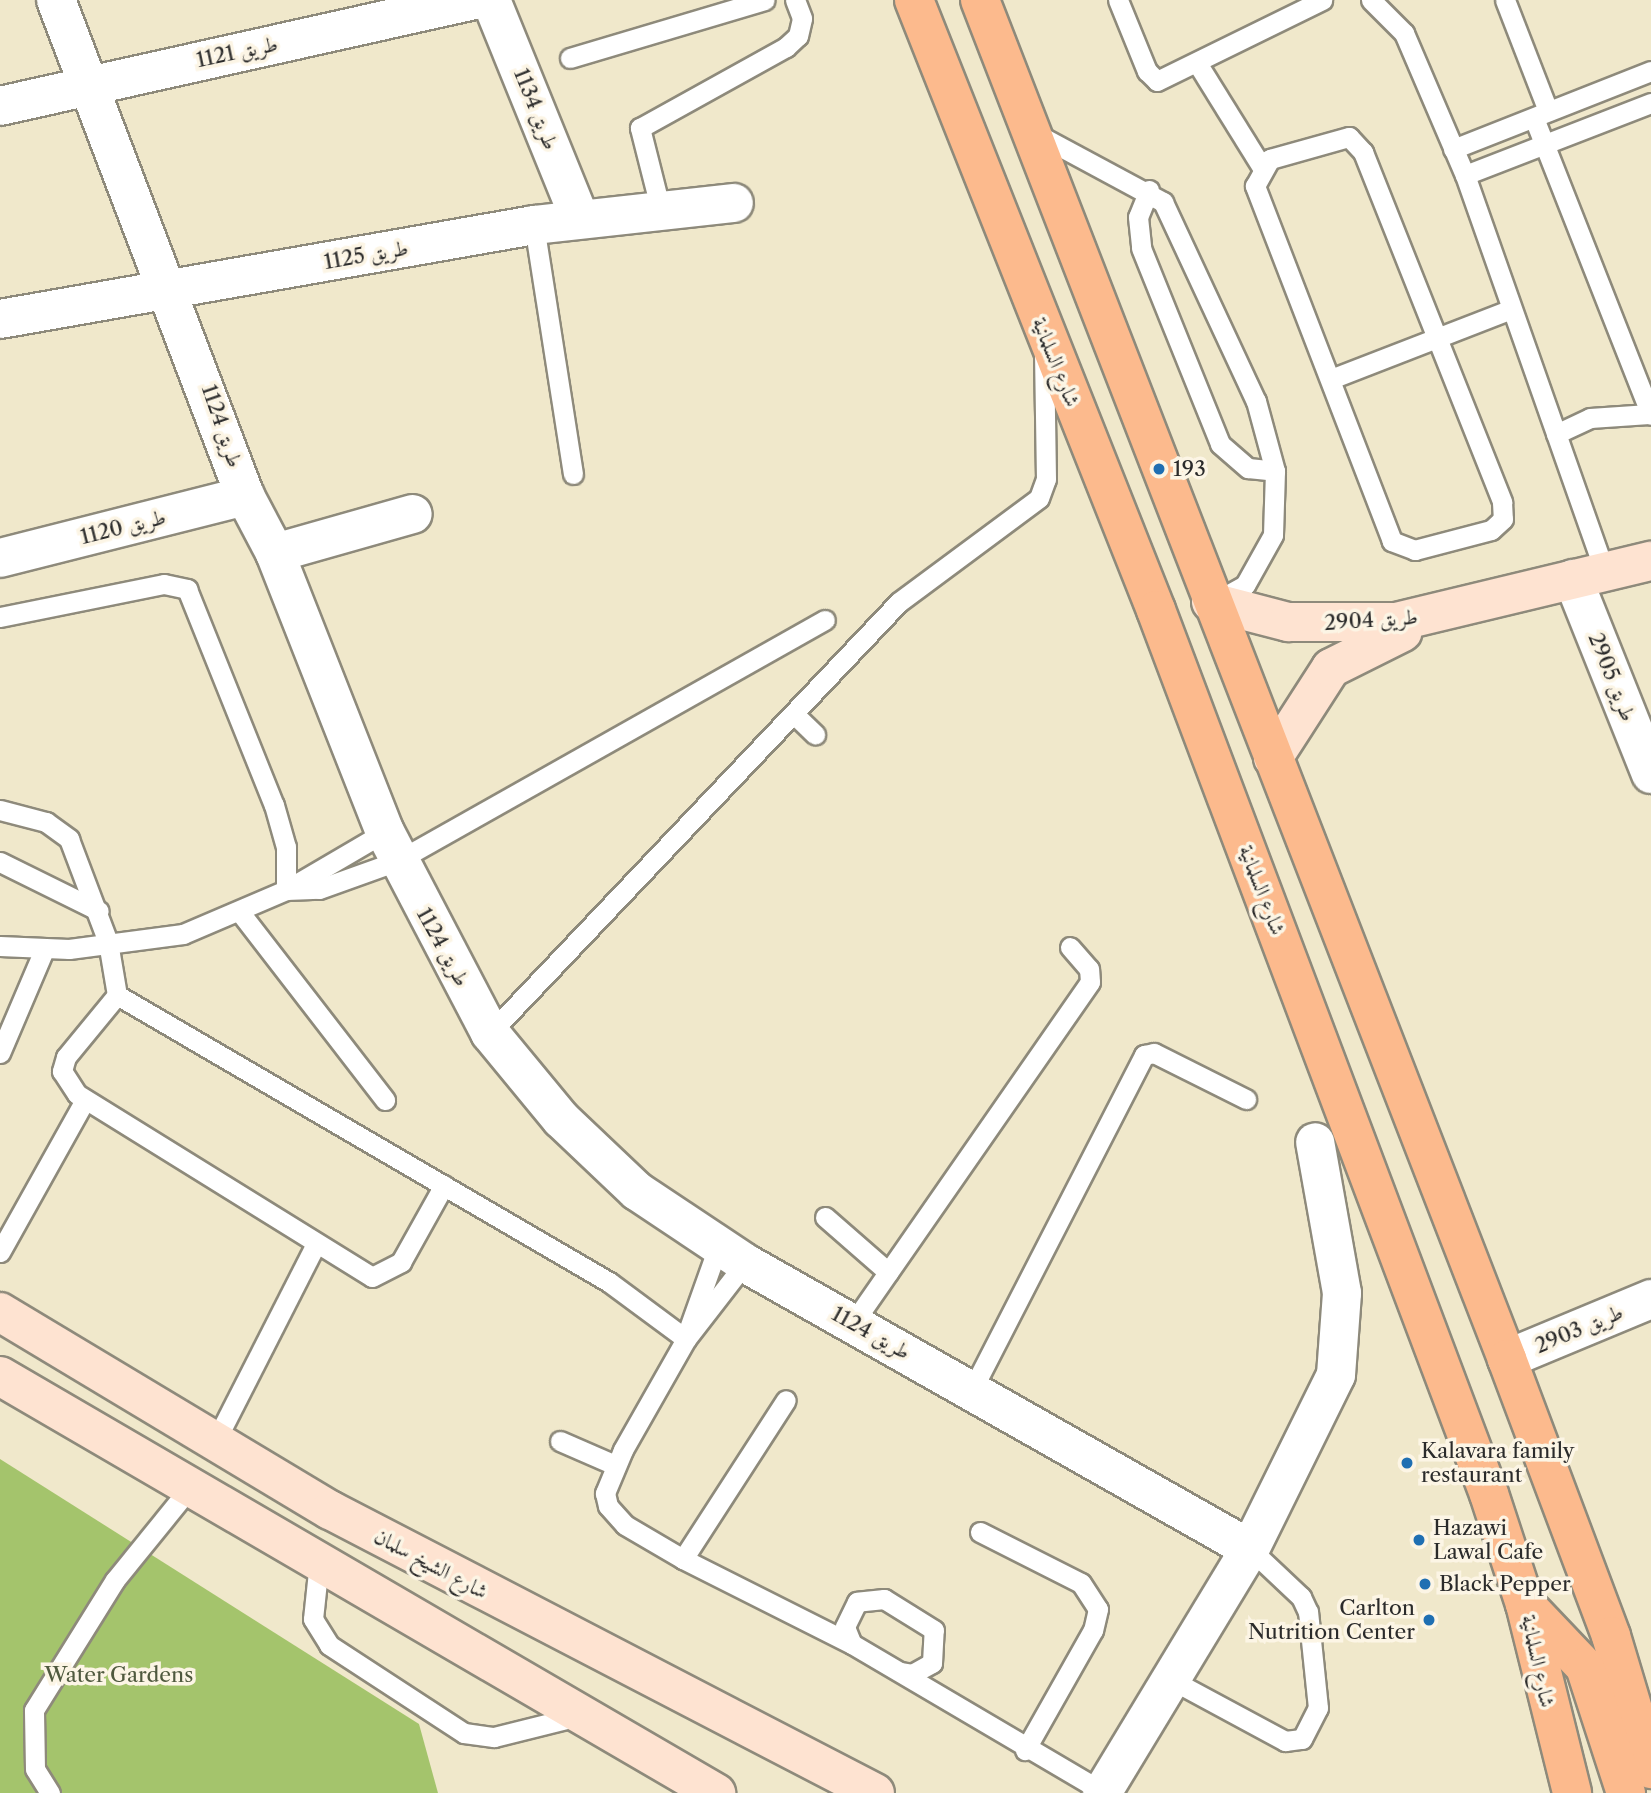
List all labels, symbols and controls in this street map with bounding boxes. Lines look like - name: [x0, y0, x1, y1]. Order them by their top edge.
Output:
- street label: طريق 1121: [194, 31, 280, 73]
- street label: طريق 1134: [508, 65, 564, 153]
- street label: طريق 1125: [322, 235, 410, 275]
- street label: شارع السلمانية: [1027, 314, 1085, 410]
- street label: طريق 1124: [196, 381, 248, 471]
- place label: 193: [1173, 456, 1206, 482]
- marker: 193: [1151, 461, 1167, 477]
- street label: طريق 1120: [78, 504, 168, 550]
- street label: طريق 2904: [1323, 604, 1419, 636]
- street label: طريق 2905: [1583, 629, 1641, 725]
- street label: شارع السلمانية: [1233, 842, 1291, 938]
- street label: طريق 1124: [411, 903, 475, 991]
- street label: طريق 2903: [1531, 1299, 1627, 1359]
- street label: طريق 1124: [827, 1301, 915, 1365]
- place label: Kalavara family restaurant: [1421, 1438, 1575, 1488]
- marker: Kalavara family restaurant: [1399, 1455, 1415, 1471]
- place label: Hazawi Lawal Cafe: [1433, 1515, 1543, 1565]
- street label: شارع الشيخ سلمان: [370, 1524, 492, 1604]
- marker: Hazawi Lawal Cafe: [1411, 1532, 1427, 1548]
- place label: Black Pepper: [1439, 1571, 1571, 1597]
- marker: Black Pepper: [1417, 1576, 1433, 1592]
- place label: Carlton Nutrition Center: [1248, 1595, 1415, 1645]
- marker: Carlton Nutrition Center: [1421, 1612, 1437, 1628]
- street label: شارع السلمانية: [1516, 1612, 1560, 1710]
- park label: Water Gardens: [44, 1662, 194, 1688]

